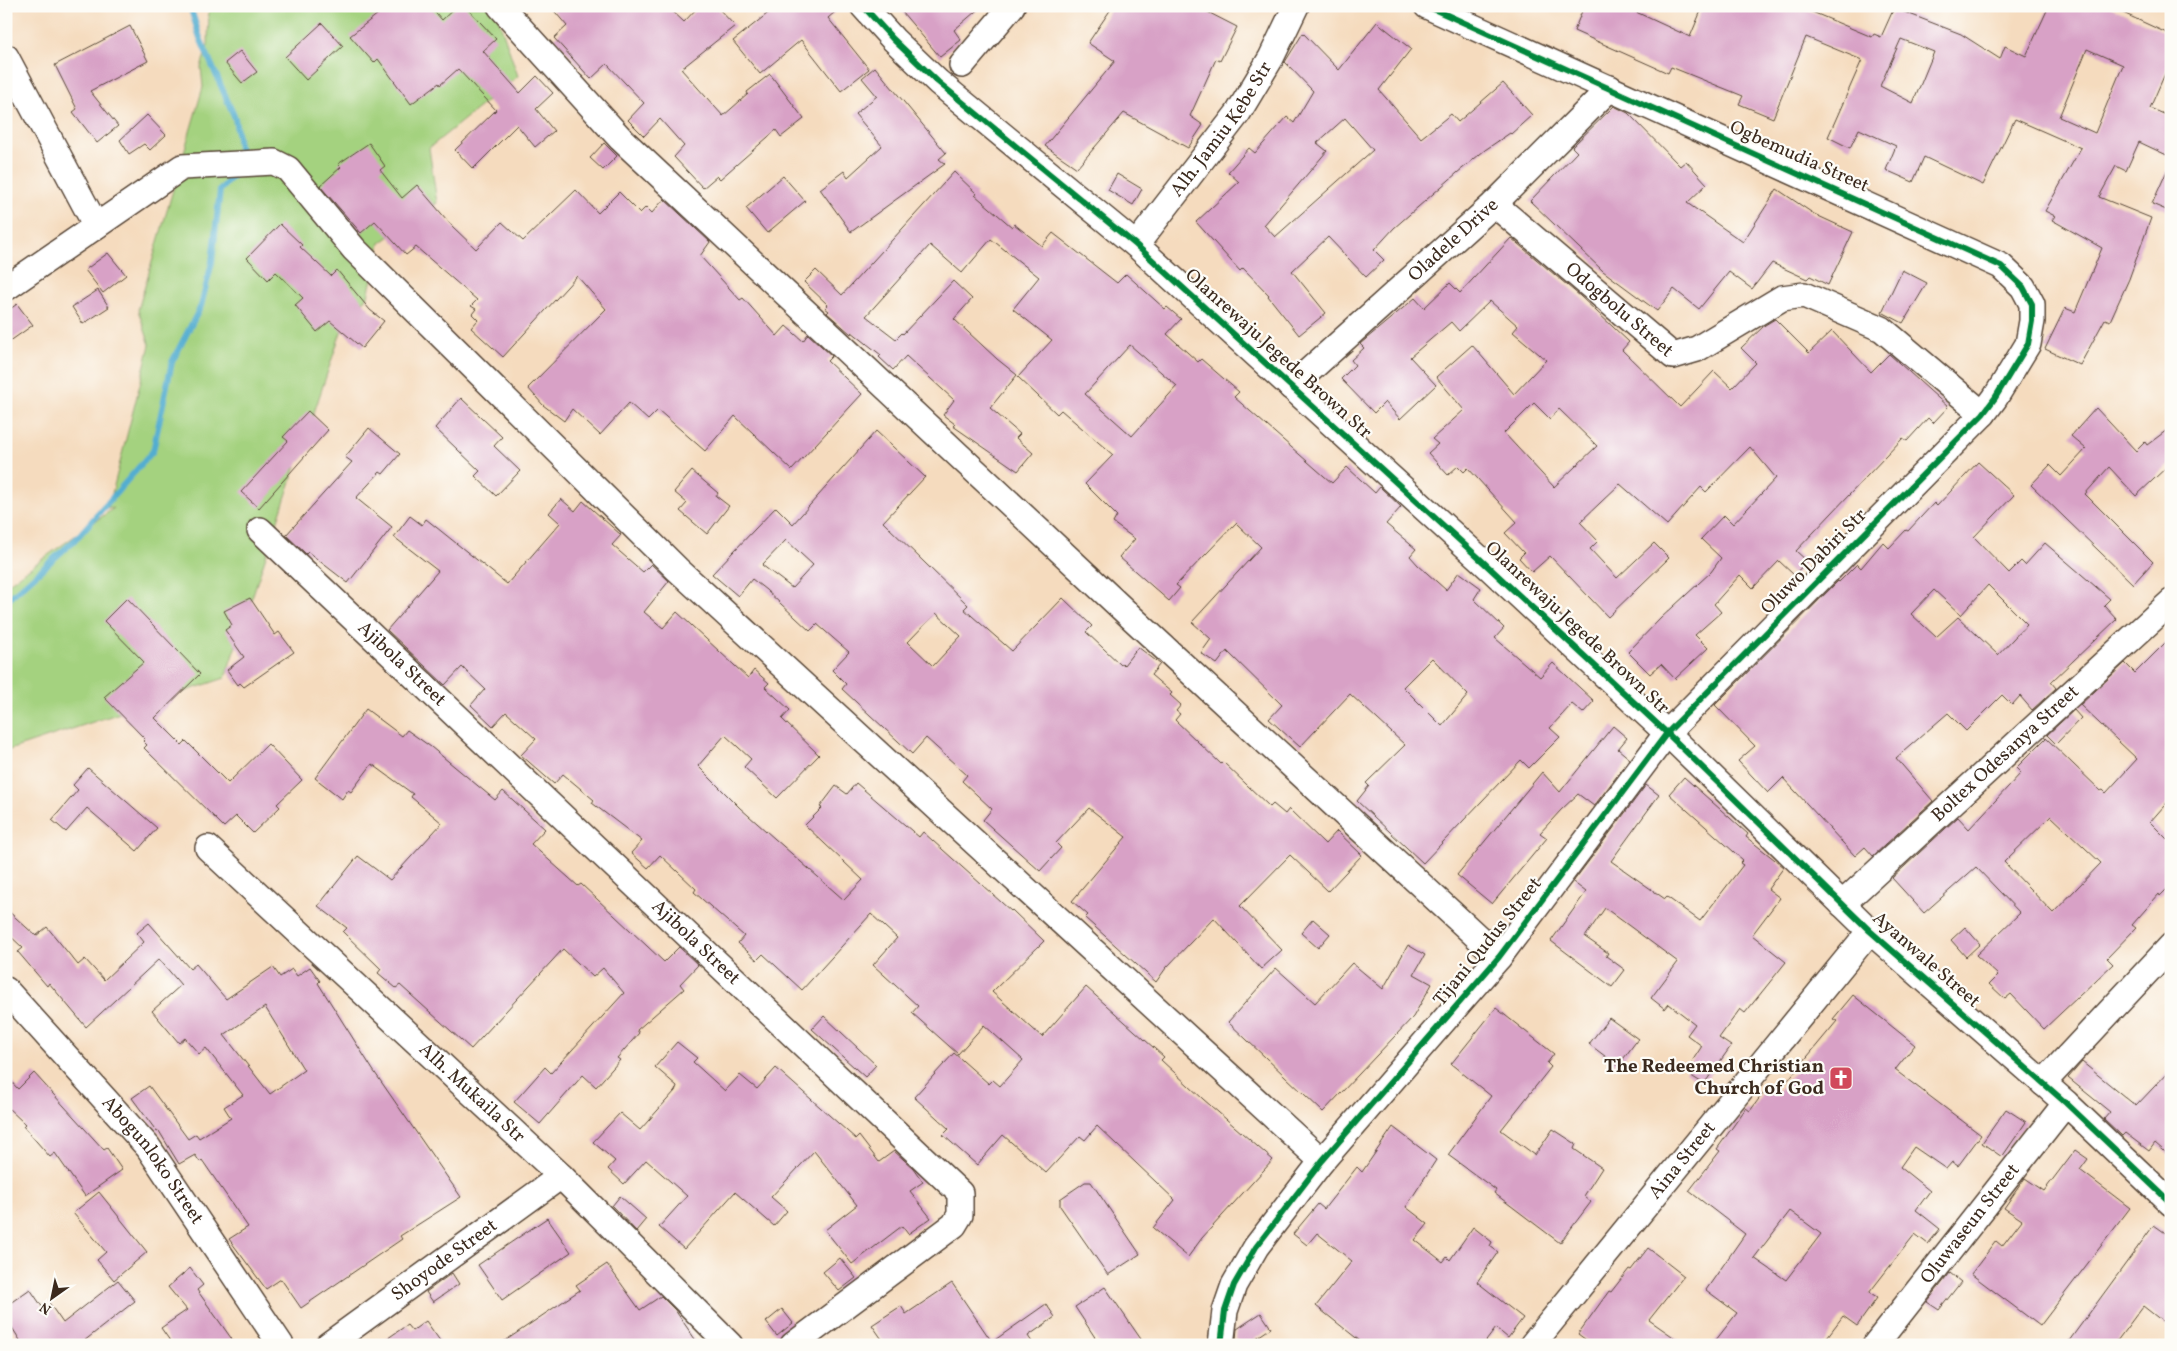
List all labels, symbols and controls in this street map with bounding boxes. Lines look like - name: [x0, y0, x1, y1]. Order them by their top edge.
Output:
- street label: Alh. Jamiu Kebe Str: [1165, 57, 1279, 203]
- street label: Ogbemudia Street: [1725, 115, 1873, 200]
- street label: Oladele Drive: [1403, 193, 1505, 288]
- street label: Odogbolu Street: [1559, 257, 1679, 364]
- street label: Olanrewaju Jegede Brown Str: [1179, 263, 1377, 445]
- street label: Oluwo Dabiri Str: [1755, 503, 1873, 621]
- street label: Olanrewaju Jegede Brown Str: [1479, 535, 1675, 721]
- street label: Ajibola Street: [351, 616, 452, 713]
- street label: Boltex Odesanya Street: [1926, 679, 2085, 828]
- street label: Tijani Qudus Street: [1428, 872, 1548, 1012]
- street label: Ajibola Street: [645, 894, 746, 991]
- street label: Ayanwale Street: [1867, 906, 1986, 1014]
- street label: Alh. Mukaila Str: [413, 1037, 531, 1149]
- place label: The Redeemed Christian Church of God: [1604, 1054, 1824, 1102]
- church icon: The Redeemed Christian Church of God: [1828, 1065, 1854, 1091]
- street label: Abogunloko Street: [95, 1091, 210, 1230]
- street label: Aina Street: [1643, 1116, 1722, 1205]
- street label: Oluwaseun Street: [1915, 1158, 2026, 1290]
- street label: Shoyode Street: [386, 1213, 503, 1308]
- north arrow: [28, 1274, 78, 1324]
- text: N: [36, 1297, 55, 1318]

